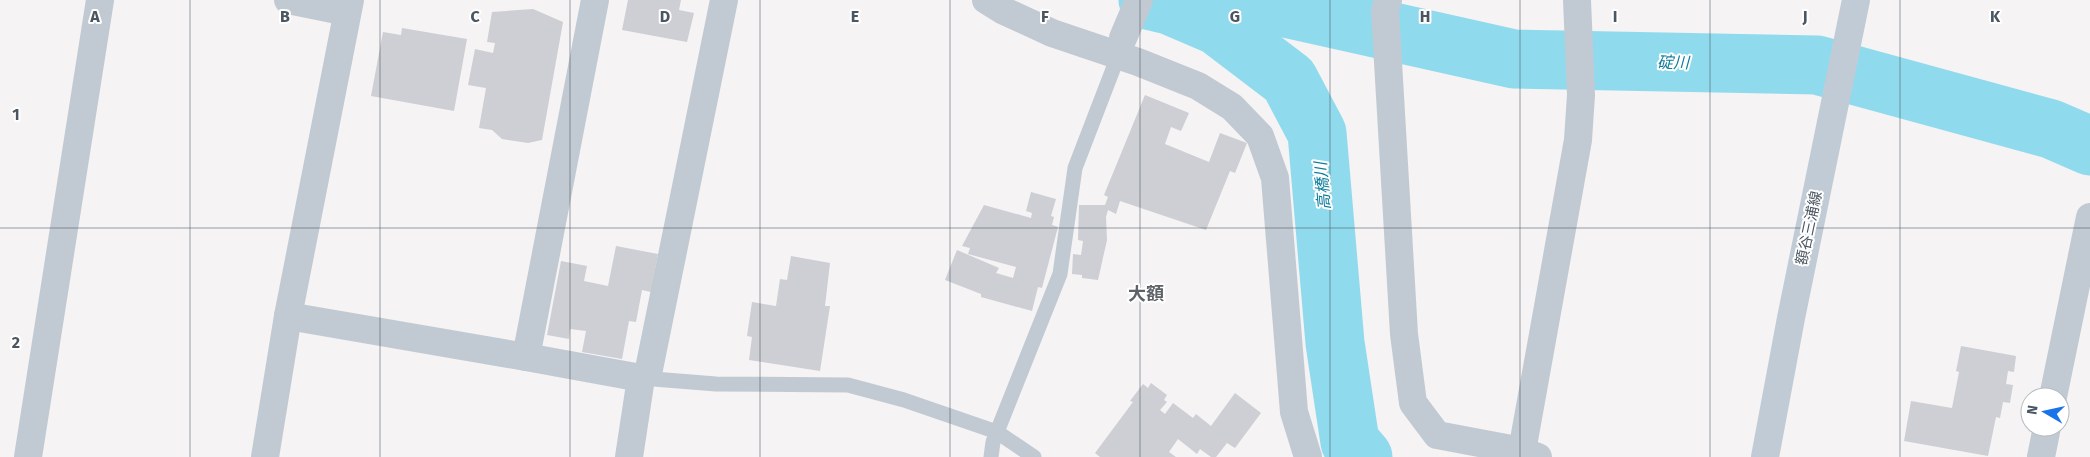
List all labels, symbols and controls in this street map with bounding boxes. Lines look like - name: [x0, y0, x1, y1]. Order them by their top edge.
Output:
- text: A: [89, 7, 100, 26]
- text: B: [280, 7, 290, 26]
- text: C: [470, 7, 480, 26]
- text: D: [660, 7, 670, 26]
- text: E: [851, 7, 859, 26]
- text: F: [1041, 7, 1049, 26]
- text: G: [1230, 7, 1240, 26]
- text: H: [1420, 7, 1430, 26]
- text: I: [1613, 7, 1617, 26]
- text: J: [1801, 7, 1808, 26]
- text: K: [1990, 7, 2001, 26]
- water label: 碇川: [1657, 53, 1691, 72]
- text: 1: [12, 105, 20, 124]
- water label: 高橋川: [1311, 159, 1334, 211]
- street label: 額谷三浦線: [1792, 189, 1826, 267]
- district label: 大額: [1128, 283, 1164, 305]
- text: 2: [12, 333, 20, 352]
- north arrow: [2020, 387, 2070, 437]
- text: N: [2024, 404, 2042, 416]

